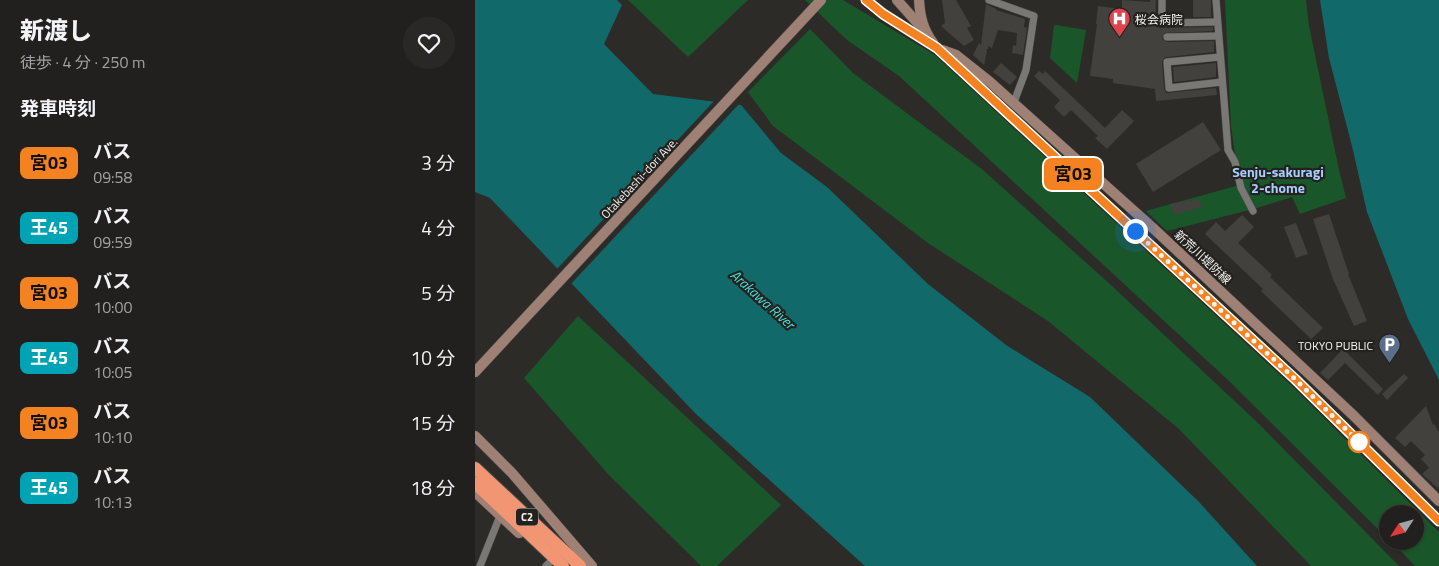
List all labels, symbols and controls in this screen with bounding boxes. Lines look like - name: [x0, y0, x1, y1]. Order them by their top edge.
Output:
- hospital icon: 桜会病院: [1107, 7, 1131, 38]
- place label: 桜会病院: [1135, 10, 1183, 29]
- text: 新渡し: [20, 12, 92, 48]
- button: heart: [403, 17, 455, 69]
- text: 徒歩 · 4 分 · 250 m: [20, 50, 145, 74]
- text: 発車時刻: [20, 93, 96, 122]
- street label: Otakebashi-dori Ave.: [596, 133, 682, 223]
- text: バス: [93, 136, 131, 165]
- text: 3 分: [421, 148, 455, 177]
- text: 宮03: [30, 149, 68, 176]
- line badge: 宮03: [1044, 158, 1102, 190]
- text: 宮03: [1054, 160, 1092, 187]
- district label: Senju-sakuragi 2-chome: [1232, 161, 1324, 198]
- text: 09:58: [93, 165, 132, 189]
- text: バス: [93, 201, 131, 230]
- text: 4 分: [421, 213, 455, 242]
- text: 王45: [30, 214, 68, 241]
- your location: [1123, 219, 1148, 244]
- street label: 新荒川堤防線: [1170, 225, 1236, 289]
- text: 09:59: [93, 230, 132, 254]
- water label: Arakawa River: [726, 264, 801, 335]
- text: バス: [93, 266, 131, 295]
- text: 5 分: [421, 278, 455, 307]
- text: 宮03: [30, 279, 68, 306]
- text: 10:00: [93, 295, 132, 319]
- text: バス: [93, 331, 131, 360]
- parking icon: TOKYO PUBLIC: [1377, 333, 1401, 364]
- place label: TOKYO PUBLIC: [1298, 336, 1373, 355]
- text: 10 分: [411, 343, 455, 372]
- text: 王45: [30, 344, 68, 371]
- text: 10:05: [93, 360, 132, 384]
- text: バス: [93, 396, 131, 425]
- text: 15 分: [411, 408, 455, 437]
- text: 宮03: [30, 409, 68, 436]
- text: 10:10: [93, 425, 132, 449]
- unlabelled marker: [1348, 431, 1370, 453]
- text: バス: [93, 461, 131, 490]
- text: 18 分: [411, 473, 455, 502]
- text: 王45: [30, 474, 68, 501]
- text: 10:13: [93, 490, 132, 514]
- north arrow: [1379, 505, 1424, 550]
- map controls: [1379, 505, 1424, 550]
- road number: C2: [516, 508, 538, 526]

